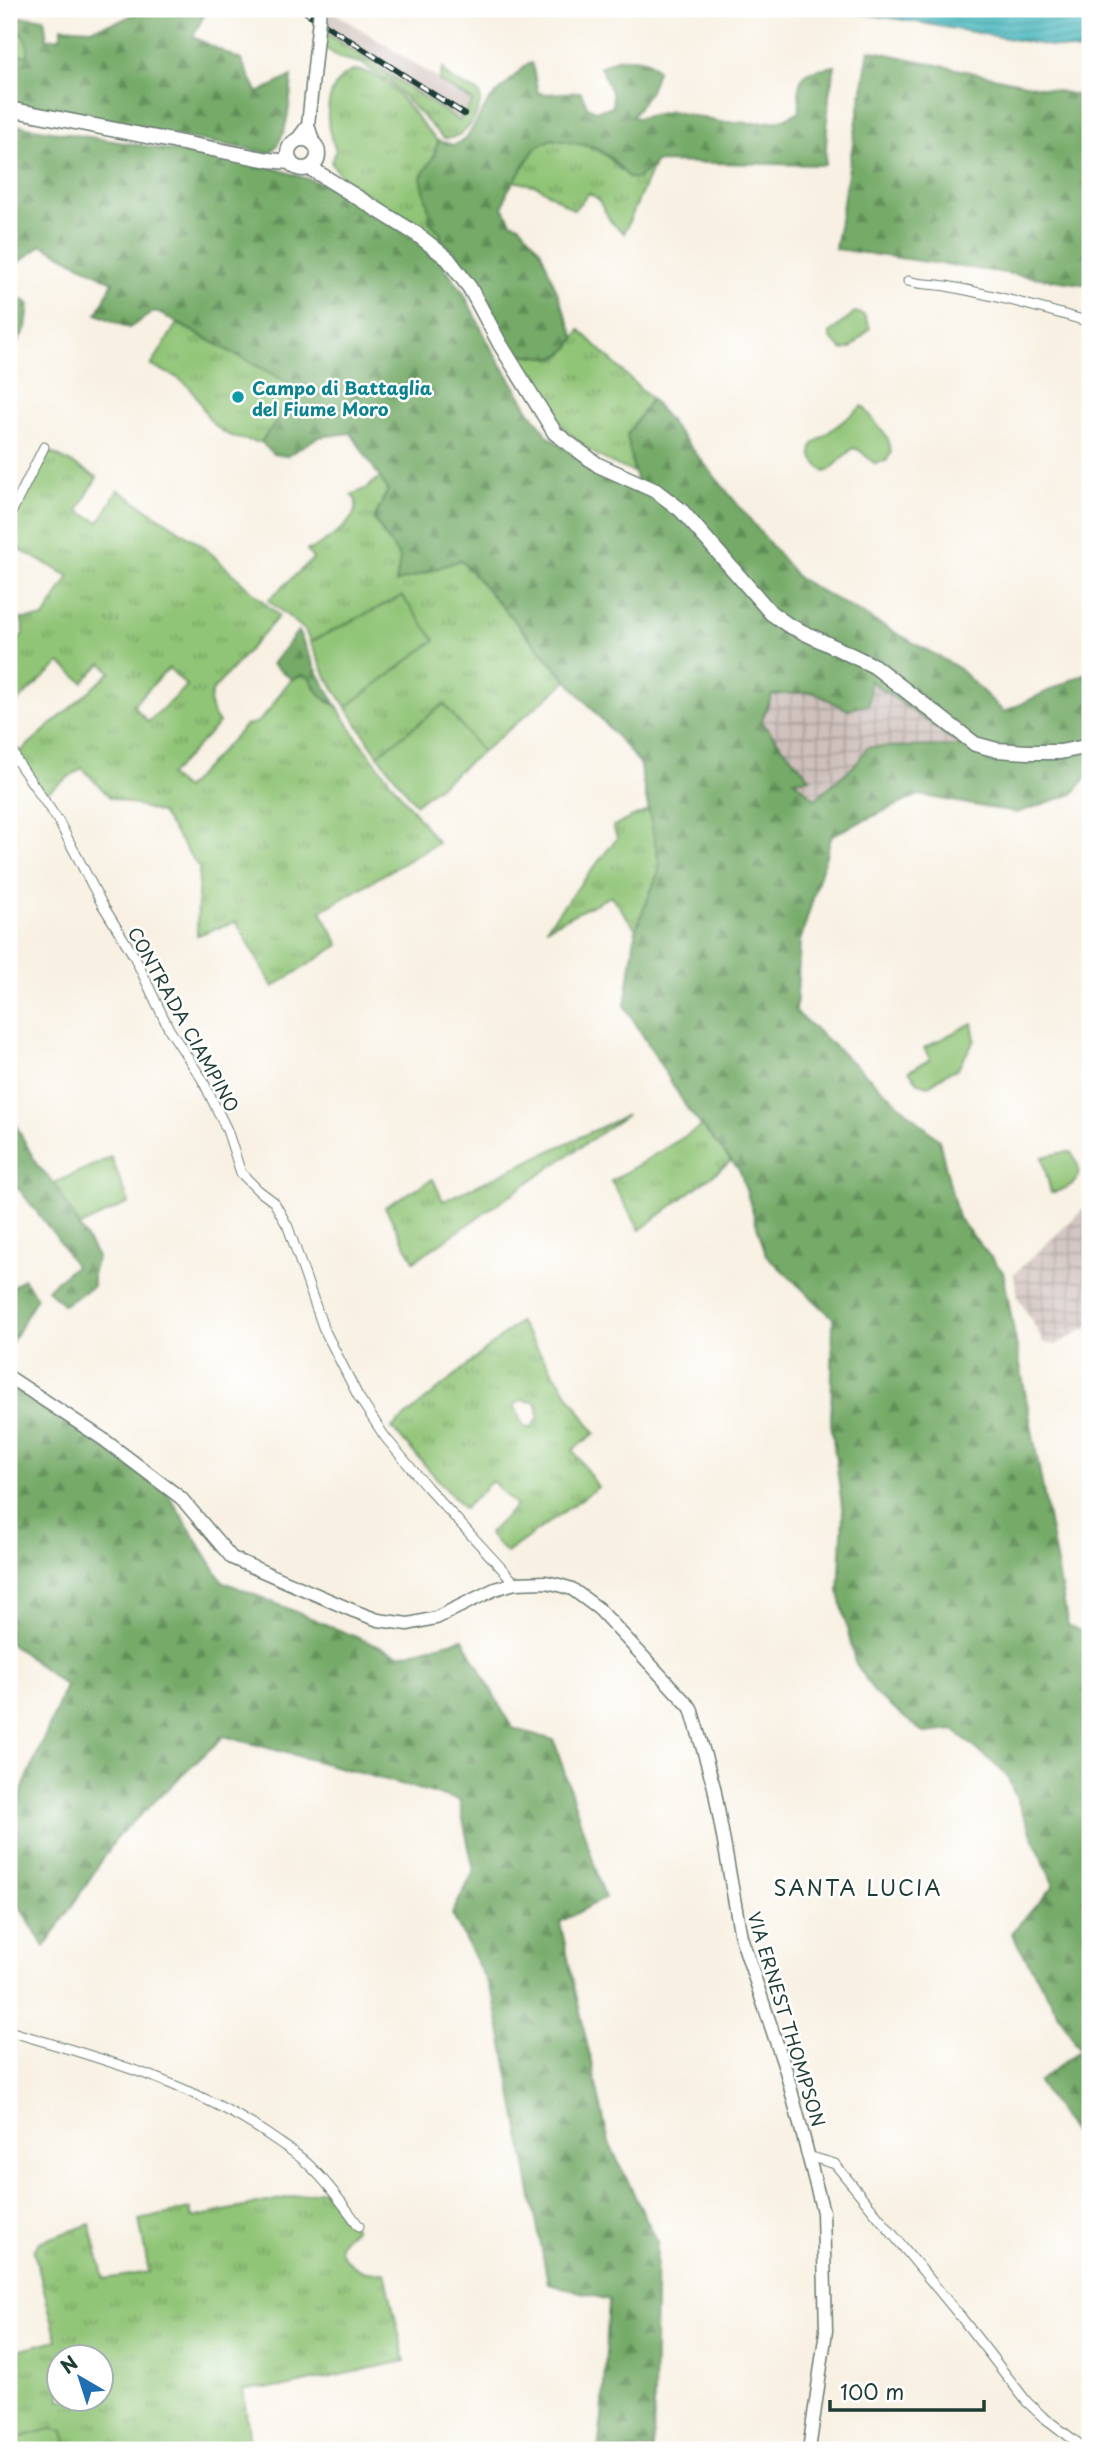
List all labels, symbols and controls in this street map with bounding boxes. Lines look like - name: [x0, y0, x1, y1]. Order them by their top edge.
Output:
- place label: Campo di Battaglia del Fiume Moro: [252, 374, 433, 422]
- marker: Campo di Battaglia del Fiume Moro: [230, 389, 246, 405]
- street label: CONTRADA CIAMPINO: [122, 921, 246, 1117]
- district label: SANTA LUCIA: [773, 1871, 943, 1903]
- street label: VIA ERNEST THOMPSON: [741, 1908, 833, 2130]
- north arrow: [46, 2344, 116, 2414]
- text: N: [54, 2348, 83, 2380]
- scale bar: [830, 2368, 984, 2412]
- text: 100 m: [840, 2375, 904, 2407]

